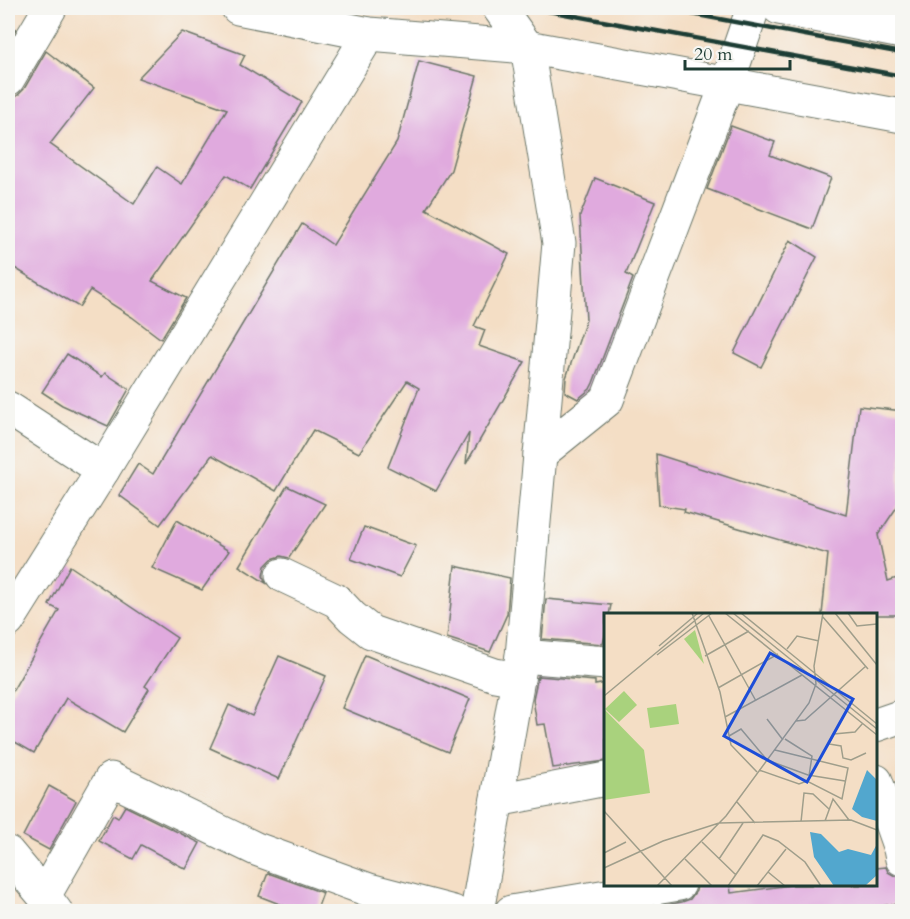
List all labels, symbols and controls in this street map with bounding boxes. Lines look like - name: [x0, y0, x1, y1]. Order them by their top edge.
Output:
- scale bar: [685, 33, 790, 71]
- text: 20 m: [694, 42, 733, 67]
- inset map: [604, 613, 877, 886]

